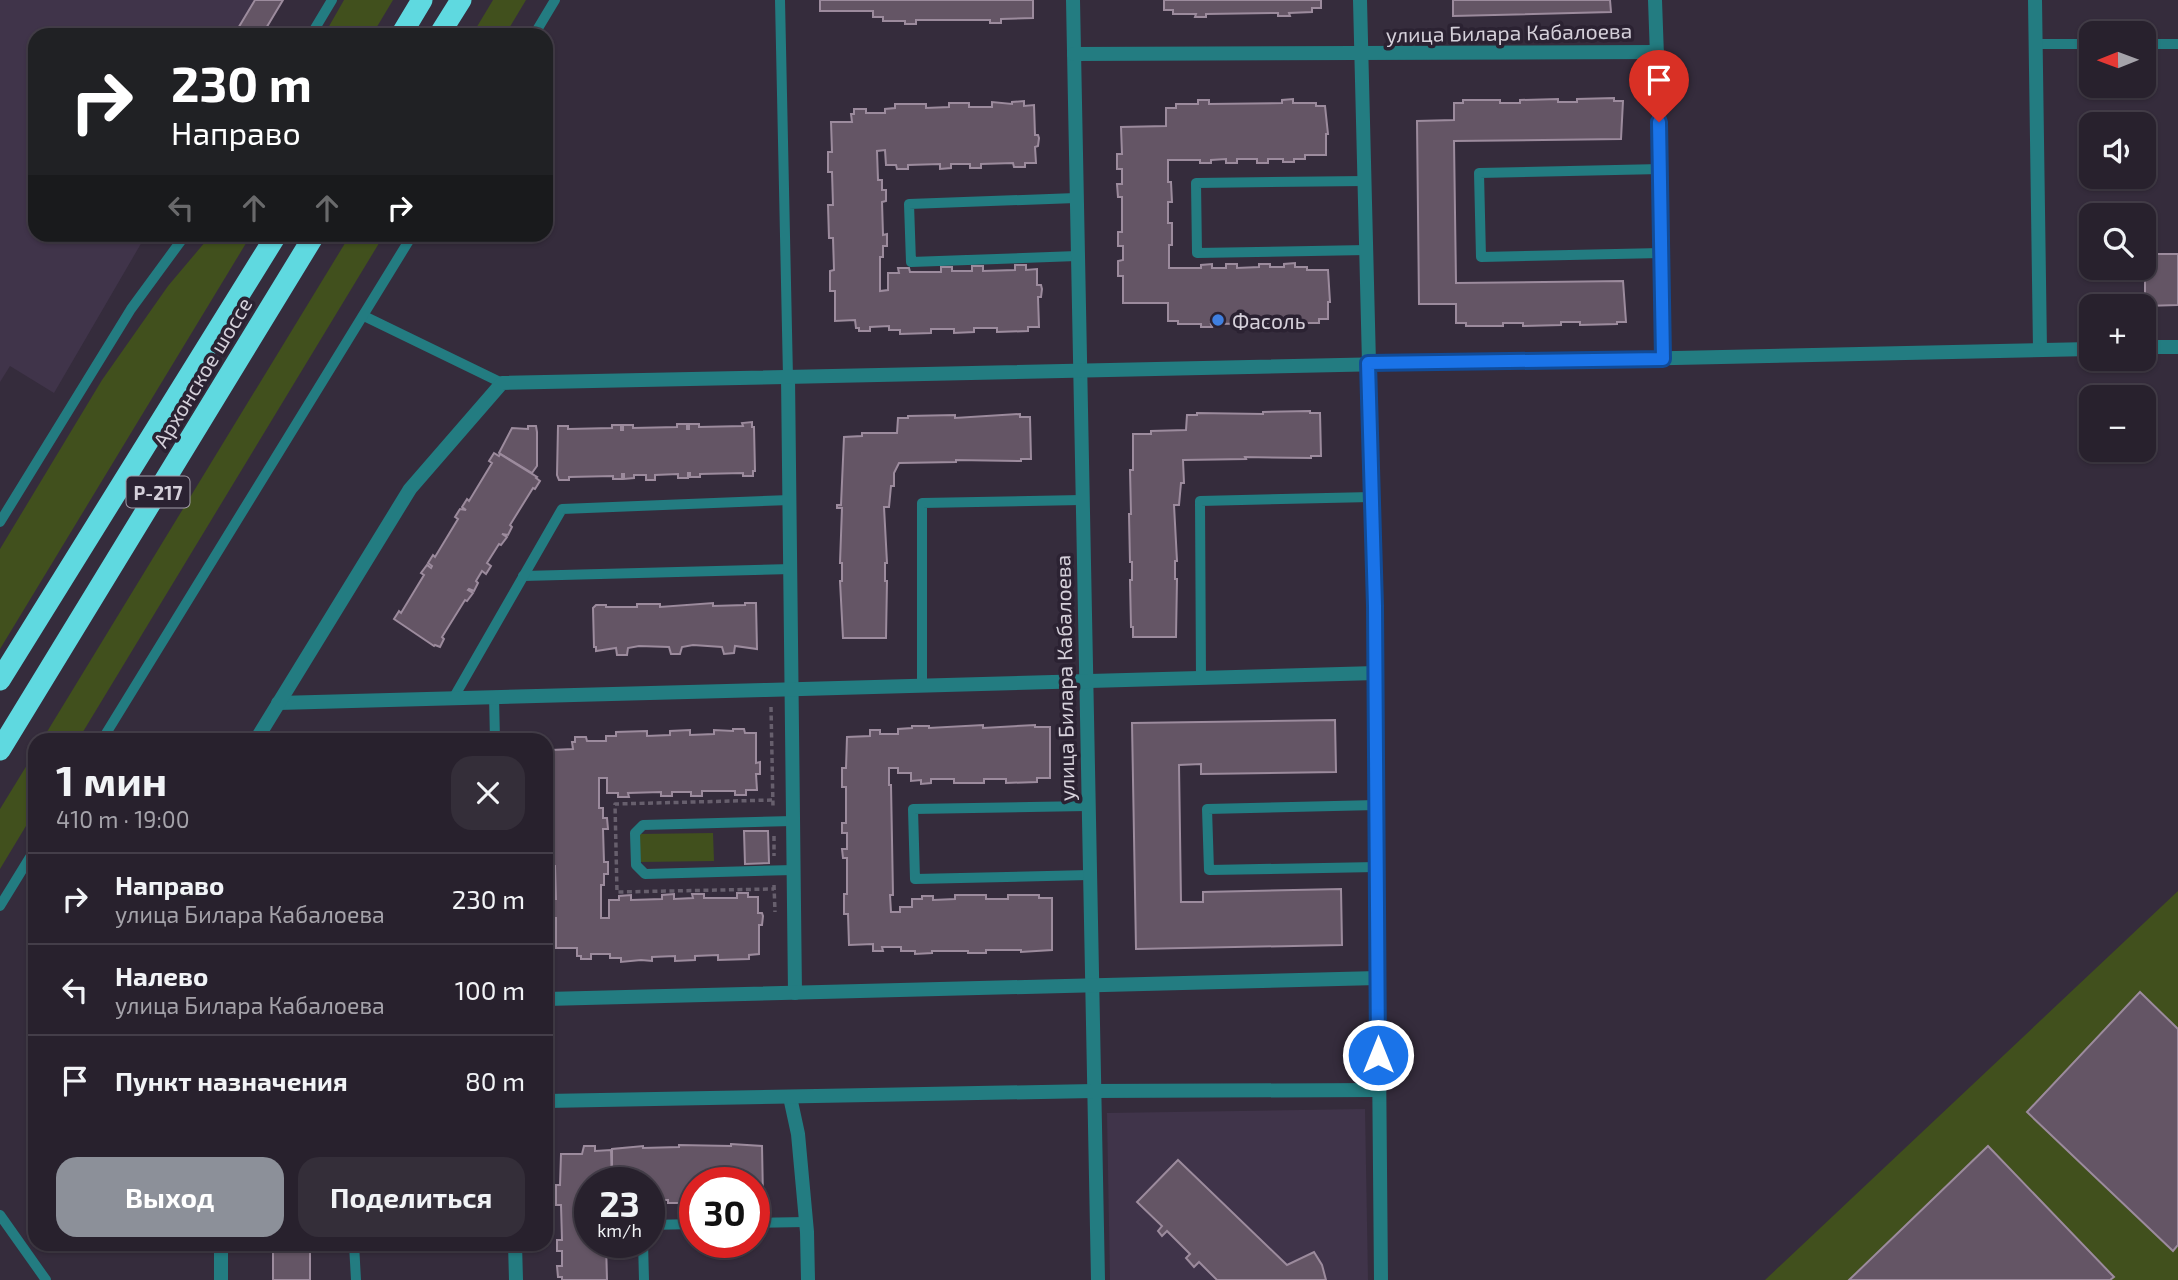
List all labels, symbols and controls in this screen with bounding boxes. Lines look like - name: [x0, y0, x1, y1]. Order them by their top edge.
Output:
- street label: улица Билара Кабалоева: [1386, 17, 1632, 48]
- north arrow: [2079, 21, 2156, 98]
- map controls: [2079, 21, 2156, 462]
- pin: [1629, 50, 1689, 122]
- text: 230 m: [171, 53, 312, 112]
- icon: right: [56, 56, 147, 147]
- icon: arrive: [1640, 61, 1678, 99]
- button: sound: [2079, 112, 2156, 189]
- text: Направо: [171, 113, 301, 151]
- icon: left: [162, 189, 200, 227]
- icon: ahead: [235, 189, 273, 227]
- icon: ahead: [308, 189, 346, 227]
- icon: right: [381, 189, 419, 227]
- button: search: [2079, 203, 2156, 280]
- street label: Архонское шоссе: [147, 292, 257, 452]
- button: +: [2079, 294, 2156, 371]
- place label: Фасоль: [1232, 308, 1305, 333]
- marker: Фасоль: [1210, 312, 1226, 328]
- button: −: [2079, 385, 2156, 462]
- road number: Р-217: [127, 477, 190, 508]
- street label: улица Билара Кабалоева: [1049, 555, 1080, 801]
- text: 1 мин: [56, 754, 167, 804]
- button: close: [451, 756, 525, 830]
- text: 410 m · 19:00: [56, 805, 190, 833]
- text: Направо: [115, 869, 224, 900]
- icon: right: [56, 880, 94, 918]
- text: 230 m: [452, 883, 525, 914]
- text: улица Билара Кабалоева: [115, 900, 385, 928]
- text: Налево: [115, 960, 208, 991]
- icon: left: [56, 971, 94, 1009]
- text: 100 m: [455, 974, 525, 1005]
- text: улица Билара Кабалоева: [115, 991, 385, 1019]
- position arrow: [1341, 1018, 1415, 1092]
- icon: arrive: [56, 1062, 94, 1100]
- text: Пункт назначения: [115, 1065, 348, 1096]
- text: 80 m: [465, 1065, 525, 1096]
- button: Выход: [56, 1157, 284, 1237]
- button: Поделиться: [298, 1157, 525, 1237]
- speed limit sign: 30: [679, 1167, 770, 1258]
- text: 23: [599, 1182, 640, 1224]
- text: km/h: [597, 1219, 642, 1241]

